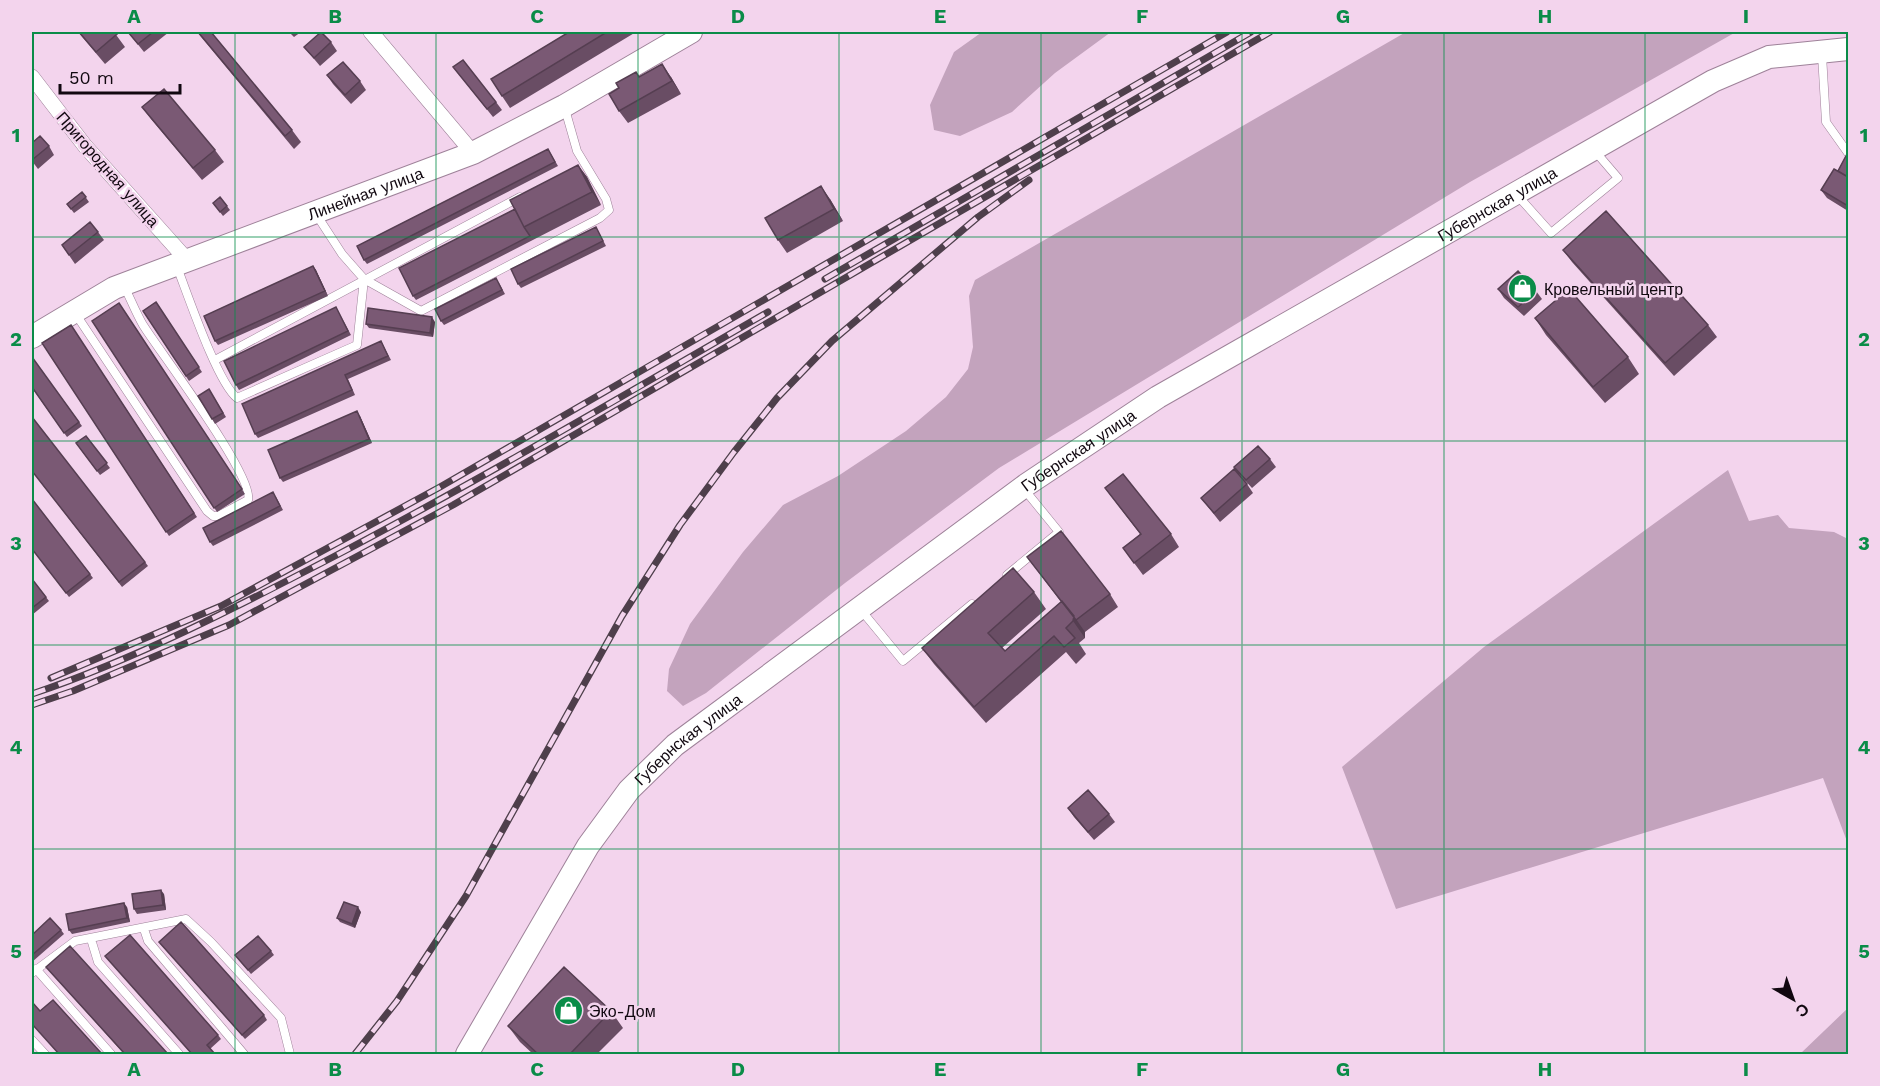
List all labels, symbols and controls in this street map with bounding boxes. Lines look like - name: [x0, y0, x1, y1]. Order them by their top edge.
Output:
- text: A: [127, 4, 141, 28]
- text: B: [328, 4, 342, 28]
- text: C: [530, 4, 544, 28]
- text: D: [731, 4, 745, 28]
- text: E: [934, 4, 946, 28]
- text: F: [1136, 4, 1148, 28]
- text: G: [1336, 4, 1350, 28]
- text: H: [1538, 4, 1552, 28]
- text: I: [1743, 4, 1749, 28]
- scale bar: [60, 57, 180, 95]
- text: 50 m: [69, 67, 114, 88]
- street label: Пригородная улица: [52, 108, 163, 231]
- text: 1: [12, 123, 20, 147]
- text: 1: [1860, 123, 1868, 147]
- street label: Губернская улица: [1434, 163, 1560, 246]
- street label: Линейная улица: [305, 164, 426, 224]
- shop icon: Кровельный центр: [1507, 273, 1539, 305]
- place label: Кровельный центр: [1544, 280, 1683, 299]
- text: 2: [10, 327, 22, 351]
- text: 2: [1858, 327, 1870, 351]
- street label: Губернская улица: [1017, 406, 1140, 495]
- text: 3: [10, 531, 22, 555]
- text: 3: [1858, 531, 1870, 555]
- street label: Губернская улица: [631, 690, 746, 789]
- text: 4: [10, 735, 23, 759]
- text: 4: [1858, 735, 1871, 759]
- text: 5: [10, 939, 22, 963]
- text: 5: [1858, 939, 1870, 963]
- north arrow: [1763, 969, 1823, 1029]
- shop icon: Эко-Дом: [552, 995, 584, 1027]
- text: С: [1791, 999, 1813, 1021]
- place label: Эко-Дом: [589, 1002, 656, 1021]
- text: A: [127, 1057, 141, 1081]
- text: B: [328, 1057, 342, 1081]
- text: C: [530, 1057, 544, 1081]
- text: D: [731, 1057, 745, 1081]
- text: E: [934, 1057, 946, 1081]
- text: F: [1136, 1057, 1148, 1081]
- text: G: [1336, 1057, 1350, 1081]
- text: H: [1538, 1057, 1552, 1081]
- text: I: [1743, 1057, 1749, 1081]

